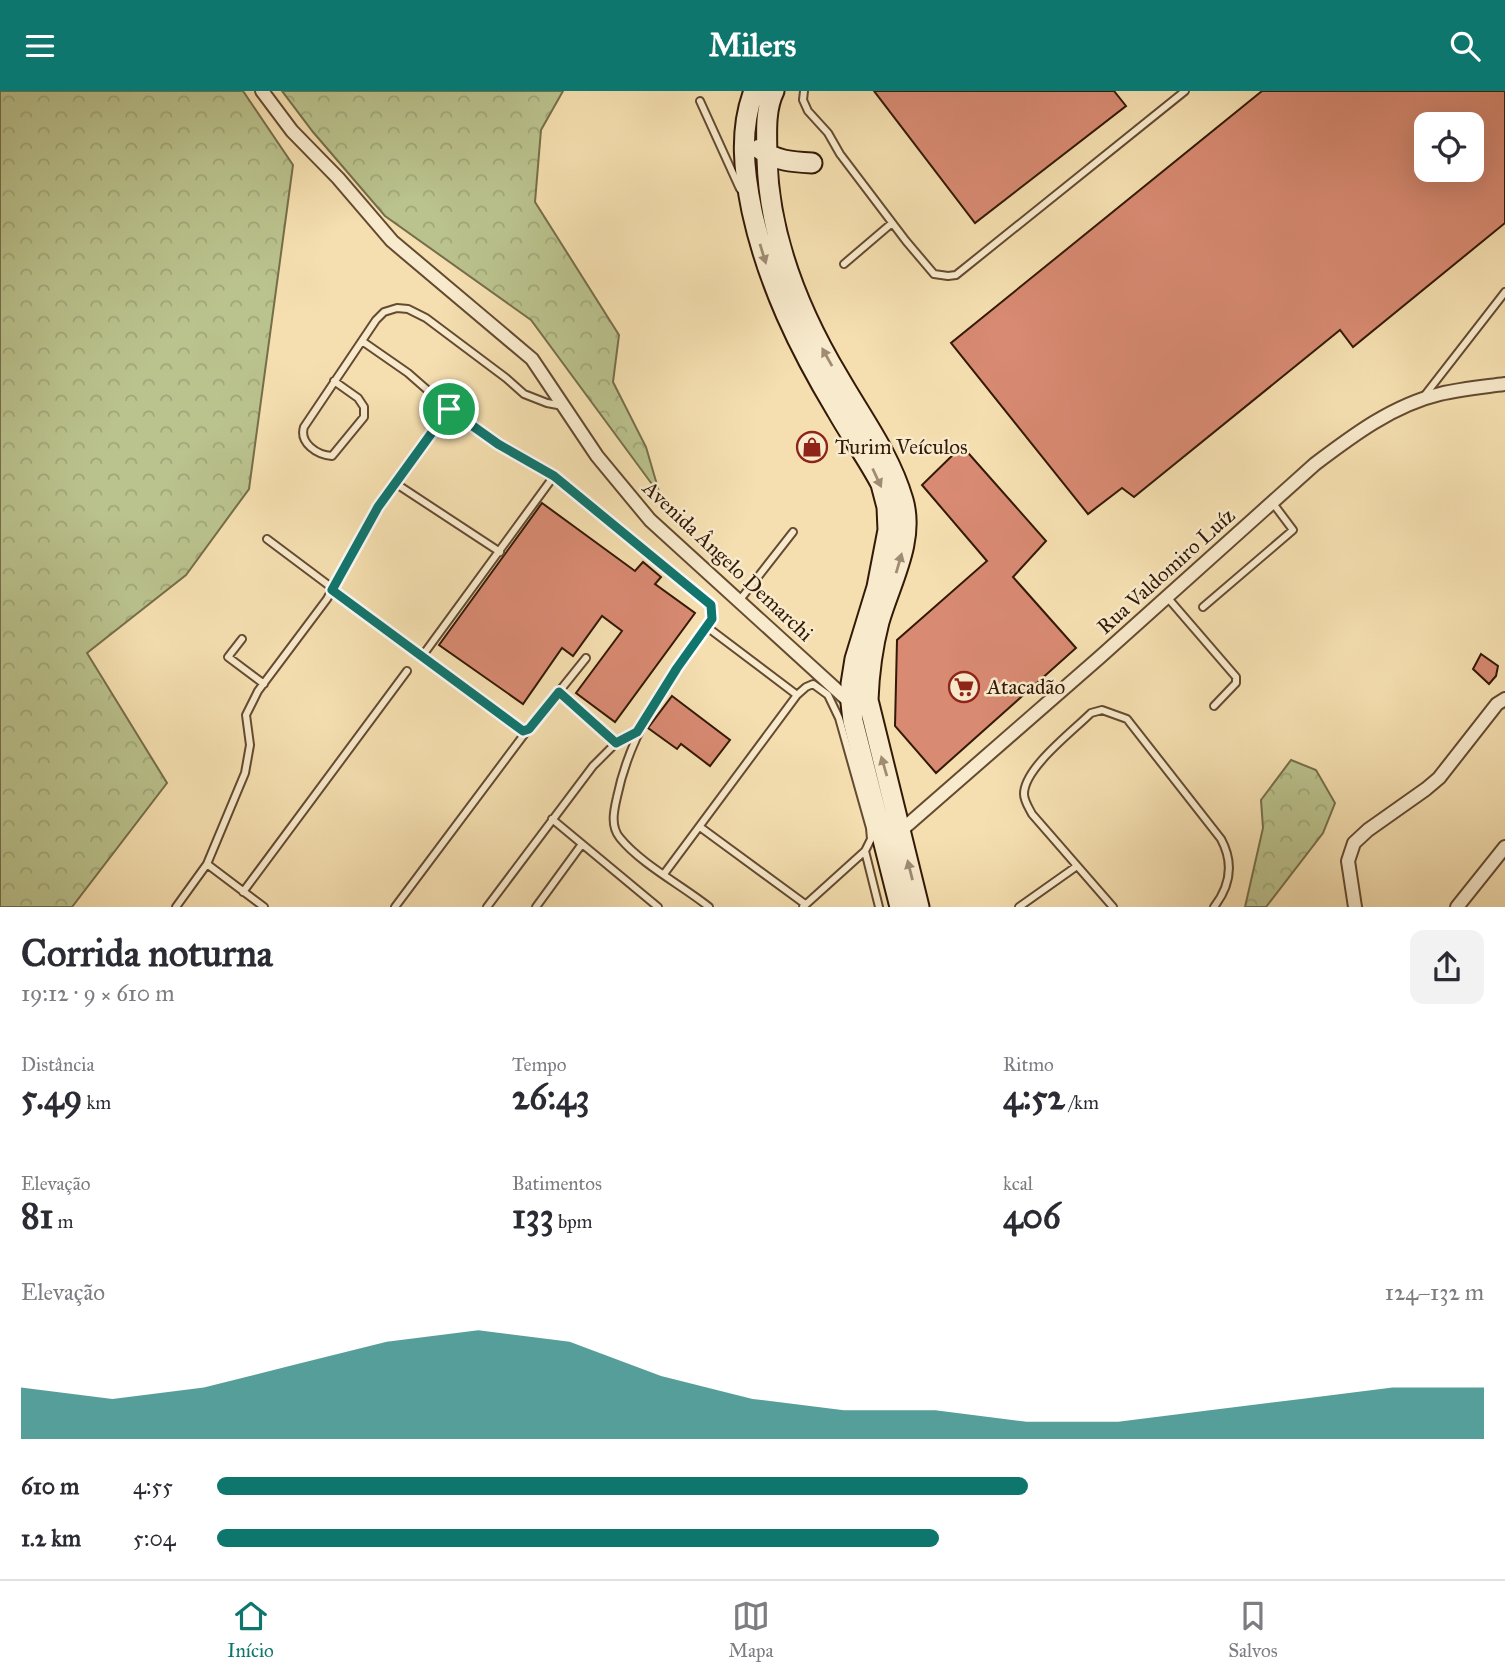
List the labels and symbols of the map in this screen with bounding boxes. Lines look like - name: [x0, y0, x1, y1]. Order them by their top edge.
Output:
- one-way arrow: [759, 244, 769, 265]
- one-way arrow: [821, 347, 833, 366]
- pin: [419, 379, 479, 439]
- shop icon: Turim Veículos: [795, 430, 829, 464]
- place label: Turim Veículos: [835, 434, 968, 460]
- one-way arrow: [871, 468, 883, 488]
- street label: Avenida Ângelo Demarchi: [637, 475, 819, 647]
- street label: Rua Valdomiro Luíz: [1092, 502, 1240, 640]
- one-way arrow: [894, 552, 904, 573]
- supermarket icon: Atacadão: [947, 670, 981, 704]
- place label: Atacadão: [986, 674, 1065, 700]
- one-way arrow: [878, 755, 889, 777]
- one-way arrow: [904, 859, 915, 881]

